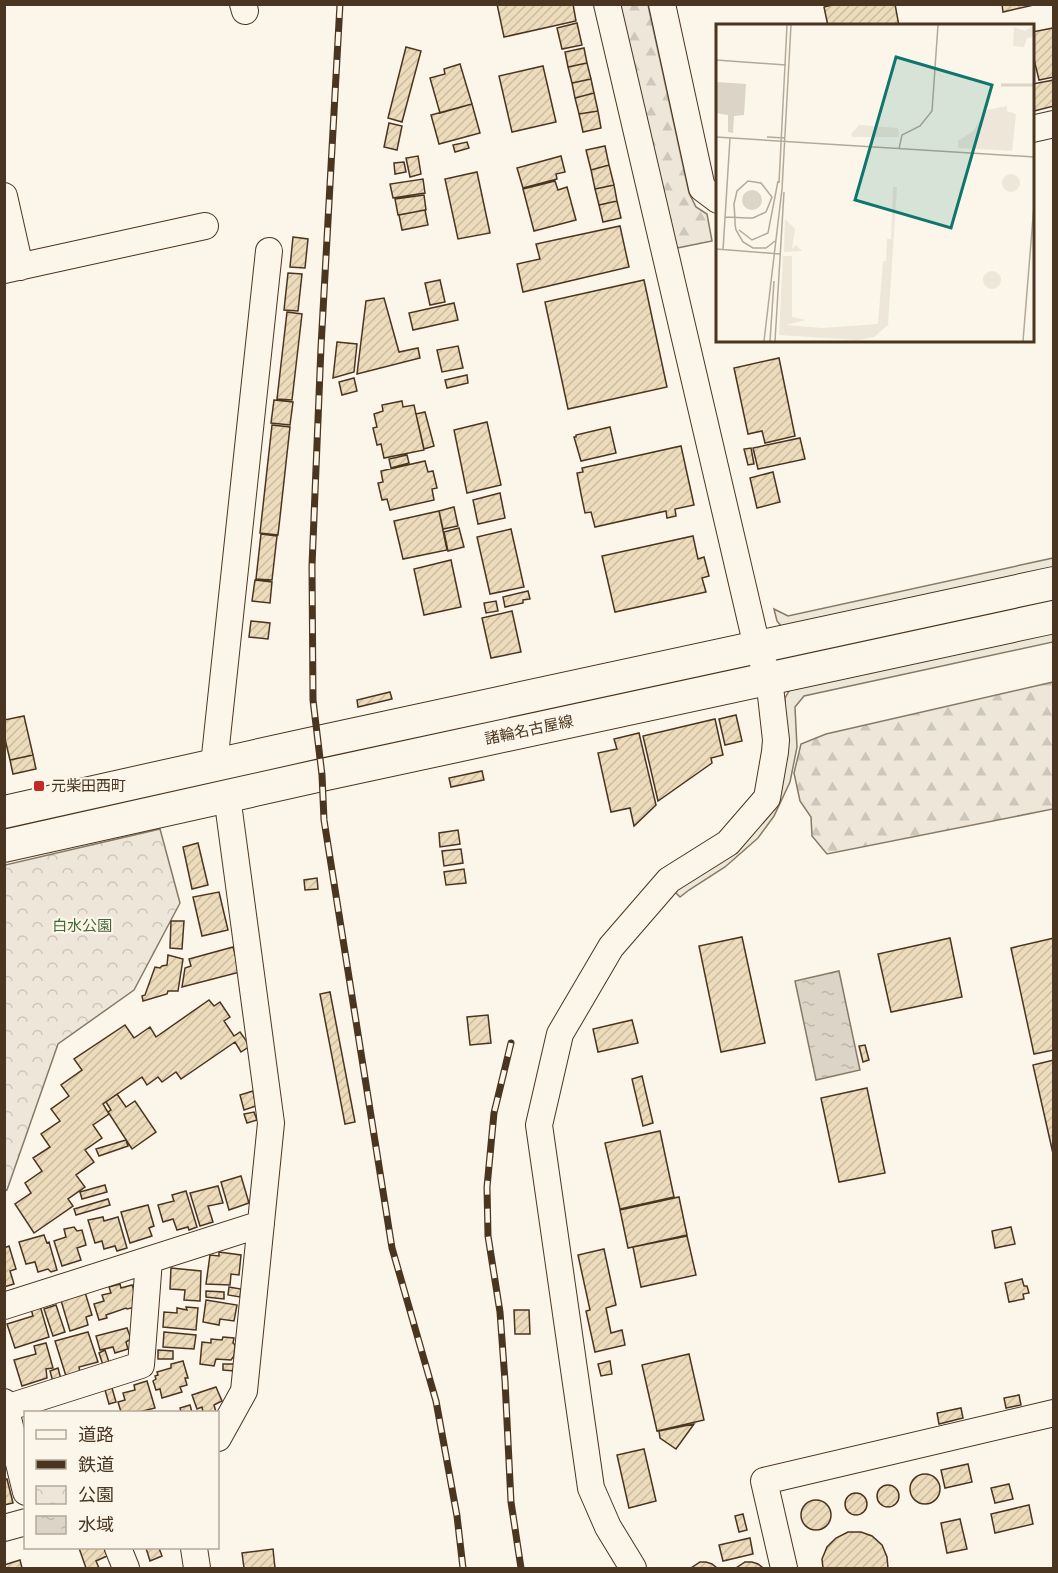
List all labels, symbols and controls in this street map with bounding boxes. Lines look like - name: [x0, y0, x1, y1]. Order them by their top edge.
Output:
- inset map: [716, 24, 1034, 342]
- street label: 諸輪名古屋線: [483, 712, 575, 748]
- place label: 元柴田西町: [51, 777, 126, 795]
- marker: 元柴田西町: [32, 779, 46, 793]
- park label: 白水公園: [52, 917, 112, 935]
- legend: [24, 1411, 219, 1549]
- text: 道路: [78, 1424, 114, 1446]
- text: 鉄道: [78, 1454, 114, 1476]
- text: 公園: [78, 1484, 114, 1506]
- text: 水域: [78, 1514, 114, 1536]

